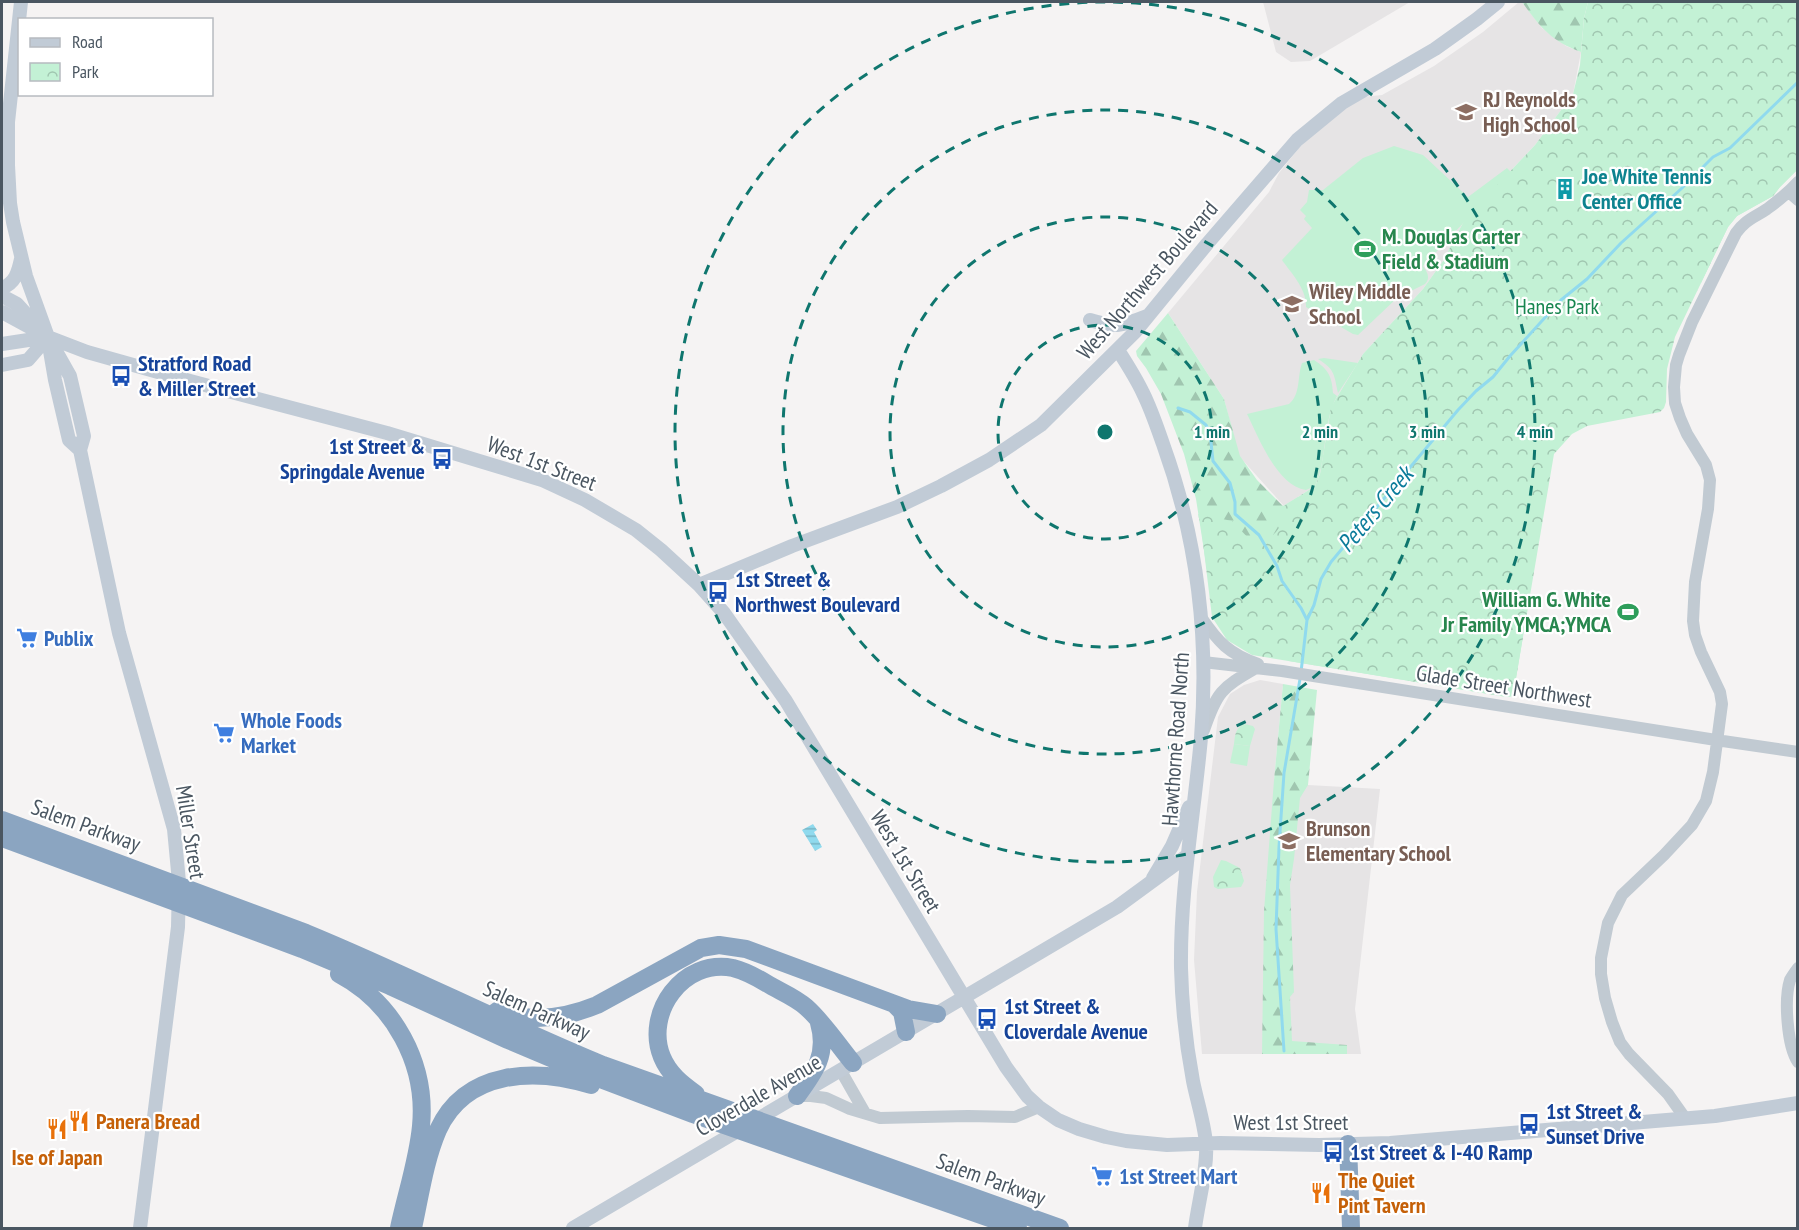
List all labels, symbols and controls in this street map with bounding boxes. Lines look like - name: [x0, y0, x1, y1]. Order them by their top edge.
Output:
- legend: [18, 18, 213, 96]
- text: Road: [72, 30, 103, 53]
- text: Park: [72, 60, 99, 83]
- place label: RJ Reynolds High School: [1483, 85, 1577, 138]
- school or university icon: RJ Reynolds High School: [1454, 100, 1478, 124]
- place label: Joe White Tennis Center Office: [1581, 162, 1712, 215]
- building icon: Joe White Tennis Center Office: [1553, 177, 1577, 201]
- street label: West Northwest Boulevard: [1070, 195, 1224, 365]
- place label: M. Douglas Carter Field & Stadium: [1382, 222, 1521, 275]
- sports icon: M. Douglas Carter Field & Stadium: [1353, 237, 1377, 261]
- place label: Wiley Middle School: [1308, 277, 1411, 330]
- school or university icon: Wiley Middle School: [1280, 292, 1304, 316]
- park label: Hanes Park: [1515, 292, 1600, 320]
- place label: Stratford Road & Miller Street: [138, 349, 256, 402]
- bus stop icon: Stratford Road & Miller Street: [109, 364, 133, 388]
- text: 1 min: [1194, 420, 1230, 443]
- text: 2 min: [1302, 420, 1338, 443]
- text: 3 min: [1409, 420, 1445, 443]
- text: 4 min: [1517, 420, 1553, 443]
- centre of rings: [1095, 422, 1115, 442]
- street label: West 1st Street: [483, 429, 601, 497]
- place label: 1st Street & Springdale Avenue: [280, 432, 425, 485]
- bus stop icon: 1st Street & Springdale Avenue: [430, 447, 454, 471]
- water label: Peters Creek: [1330, 458, 1421, 558]
- place label: 1st Street & Northwest Boulevard: [735, 565, 900, 618]
- bus stop icon: 1st Street & Northwest Boulevard: [706, 580, 730, 604]
- place label: William G. White Jr Family YMCA;YMCA: [1440, 585, 1612, 638]
- sports icon: William G. White Jr Family YMCA;YMCA: [1616, 600, 1640, 624]
- place label: Publix: [44, 624, 94, 652]
- supermarket icon: Publix: [15, 626, 39, 650]
- street label: Hawthorne Road North: [1155, 651, 1195, 827]
- street label: Glade Street Northwest: [1414, 658, 1594, 714]
- place label: Whole Foods Market: [240, 706, 342, 759]
- supermarket icon: Whole Foods Market: [212, 721, 236, 745]
- street label: Miller Street: [170, 783, 212, 881]
- street label: Salem Parkway: [28, 792, 145, 858]
- street label: West 1st Street: [864, 805, 948, 917]
- place label: Brunson Elementary School: [1306, 814, 1452, 867]
- school or university icon: Brunson Elementary School: [1277, 829, 1301, 853]
- street label: Salem Parkway: [479, 974, 595, 1046]
- place label: 1st Street & Cloverdale Avenue: [1004, 992, 1148, 1045]
- bus stop icon: 1st Street & Cloverdale Avenue: [975, 1007, 999, 1031]
- street label: Cloverdale Avenue: [690, 1048, 826, 1142]
- place label: 1st Street & Sunset Drive: [1546, 1097, 1645, 1150]
- place label: Panera Bread: [96, 1107, 200, 1135]
- street label: West 1st Street: [1234, 1108, 1348, 1136]
- restaurant icon: Panera Bread: [67, 1109, 91, 1133]
- bus stop icon: 1st Street & Sunset Drive: [1517, 1112, 1541, 1136]
- restaurant icon: Ise of Japan: [45, 1117, 69, 1141]
- place label: 1st Street & I-40 Ramp: [1350, 1138, 1533, 1166]
- bus stop icon: 1st Street & I-40 Ramp: [1321, 1140, 1345, 1164]
- place label: Ise of Japan: [11, 1143, 103, 1171]
- street label: Salem Parkway: [933, 1146, 1050, 1212]
- place label: 1st Street Mart: [1119, 1162, 1238, 1190]
- supermarket icon: 1st Street Mart: [1090, 1164, 1114, 1188]
- place label: The Quiet Pint Tavern: [1338, 1166, 1426, 1219]
- restaurant icon: The Quiet Pint Tavern: [1309, 1181, 1333, 1205]

